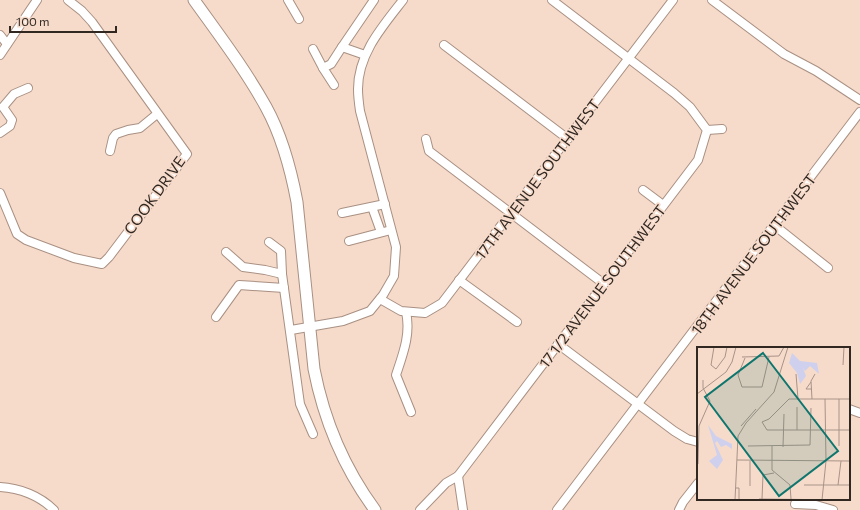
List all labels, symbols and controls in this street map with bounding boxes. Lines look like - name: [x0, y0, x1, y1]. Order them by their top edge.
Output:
- scale bar: [10, 8, 116, 34]
- text: 100 m: [16, 14, 50, 28]
- street label: 17TH AVENUE SOUTHWEST: [471, 95, 603, 263]
- street label: COOK DRIVE: [120, 152, 188, 238]
- street label: 18TH AVENUE SOUTHWEST: [687, 170, 820, 338]
- street label: 17 1/2 AVENUE SOUTHWEST: [535, 201, 669, 371]
- inset map: [697, 347, 850, 500]

